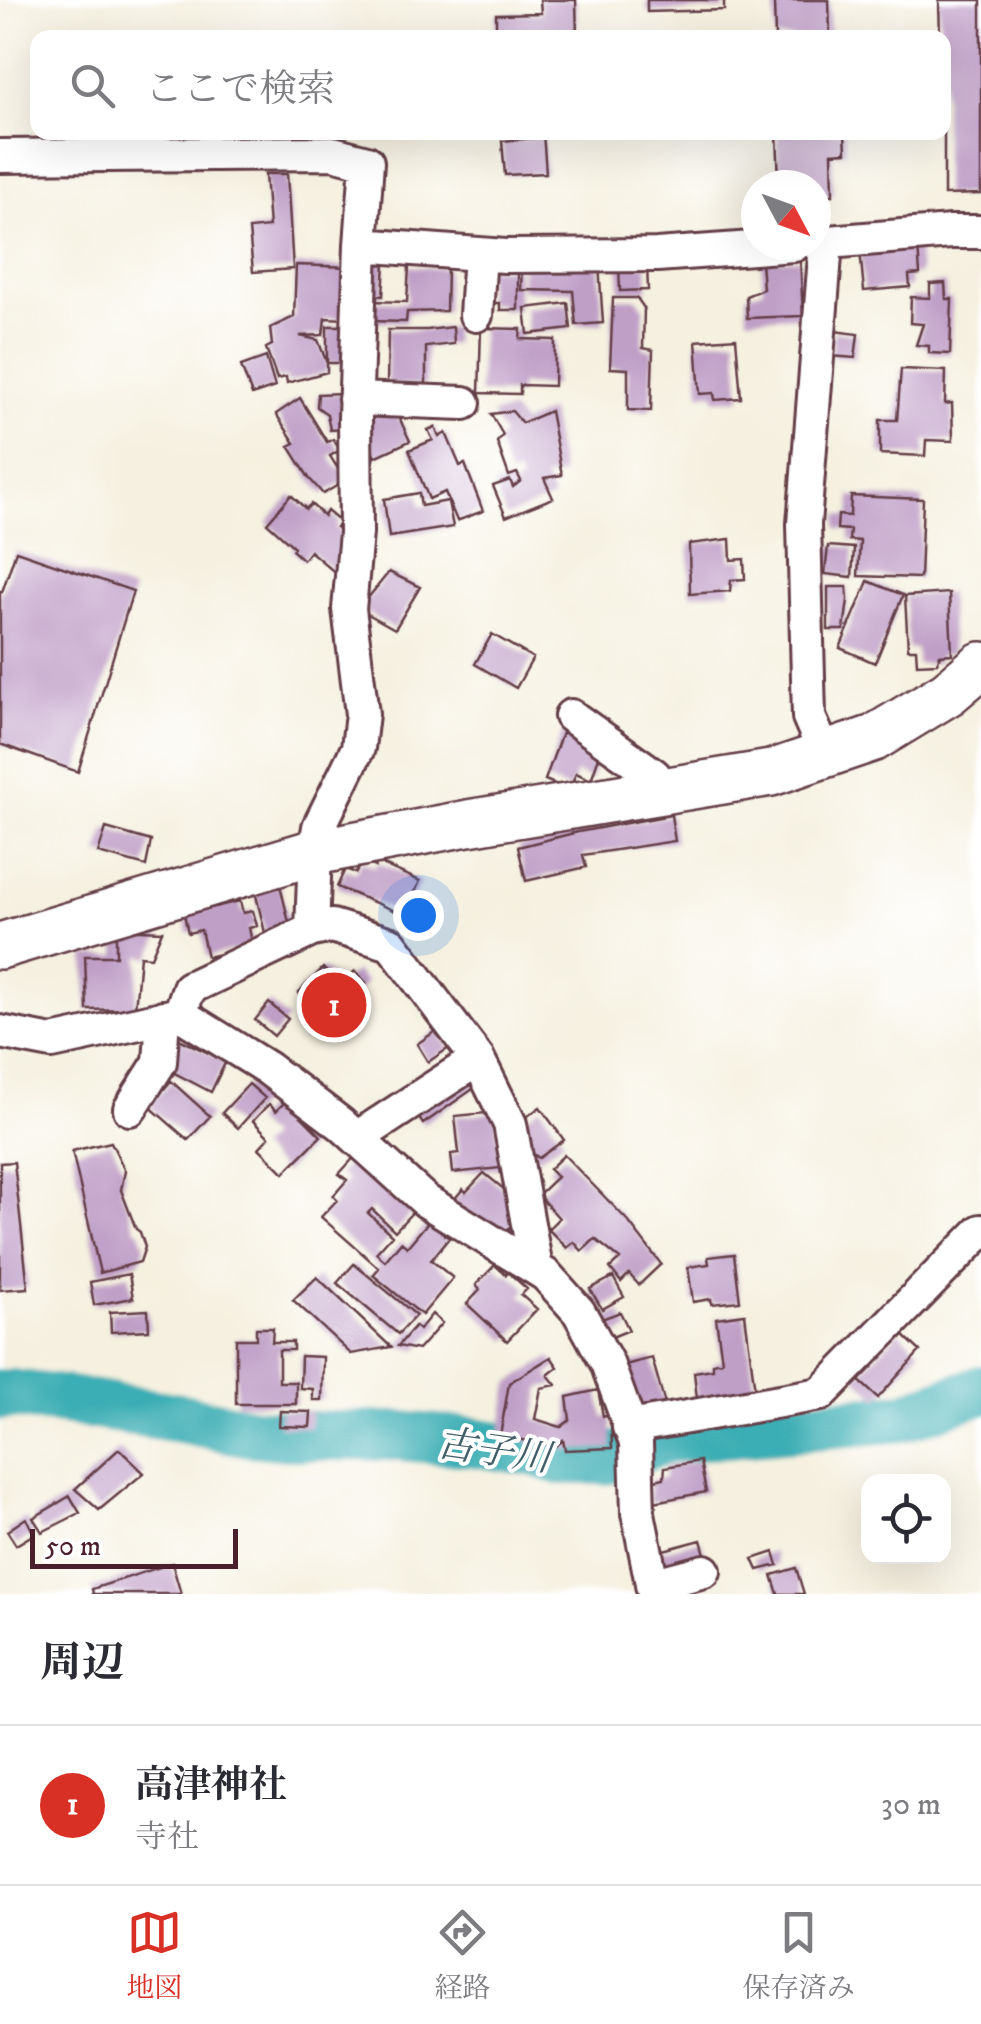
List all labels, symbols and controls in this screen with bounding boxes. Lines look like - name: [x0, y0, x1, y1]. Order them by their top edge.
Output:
- search box: [30, 30, 951, 140]
- icon: search: [65, 58, 120, 113]
- text: ここで検索: [145, 66, 335, 114]
- north arrow: [741, 170, 831, 260]
- your location: [393, 890, 444, 941]
- pin: 1: [302, 968, 366, 1042]
- water label: 古子川: [434, 1420, 557, 1484]
- map controls: [861, 1474, 951, 1564]
- button: locate: [861, 1474, 951, 1564]
- scale bar: [30, 1524, 238, 1568]
- text: 50 m: [45, 1529, 101, 1564]
- text: 周辺: [40, 1638, 124, 1690]
- text: 高津神社: [135, 1762, 287, 1810]
- text: 1: [67, 1785, 78, 1825]
- text: 30 m: [881, 1785, 941, 1825]
- text: 寺社: [135, 1818, 199, 1858]
- tab: 地図: [126, 1905, 182, 2006]
- tab: 経路: [434, 1905, 491, 2006]
- tab: 保存済み: [743, 1905, 855, 2006]

